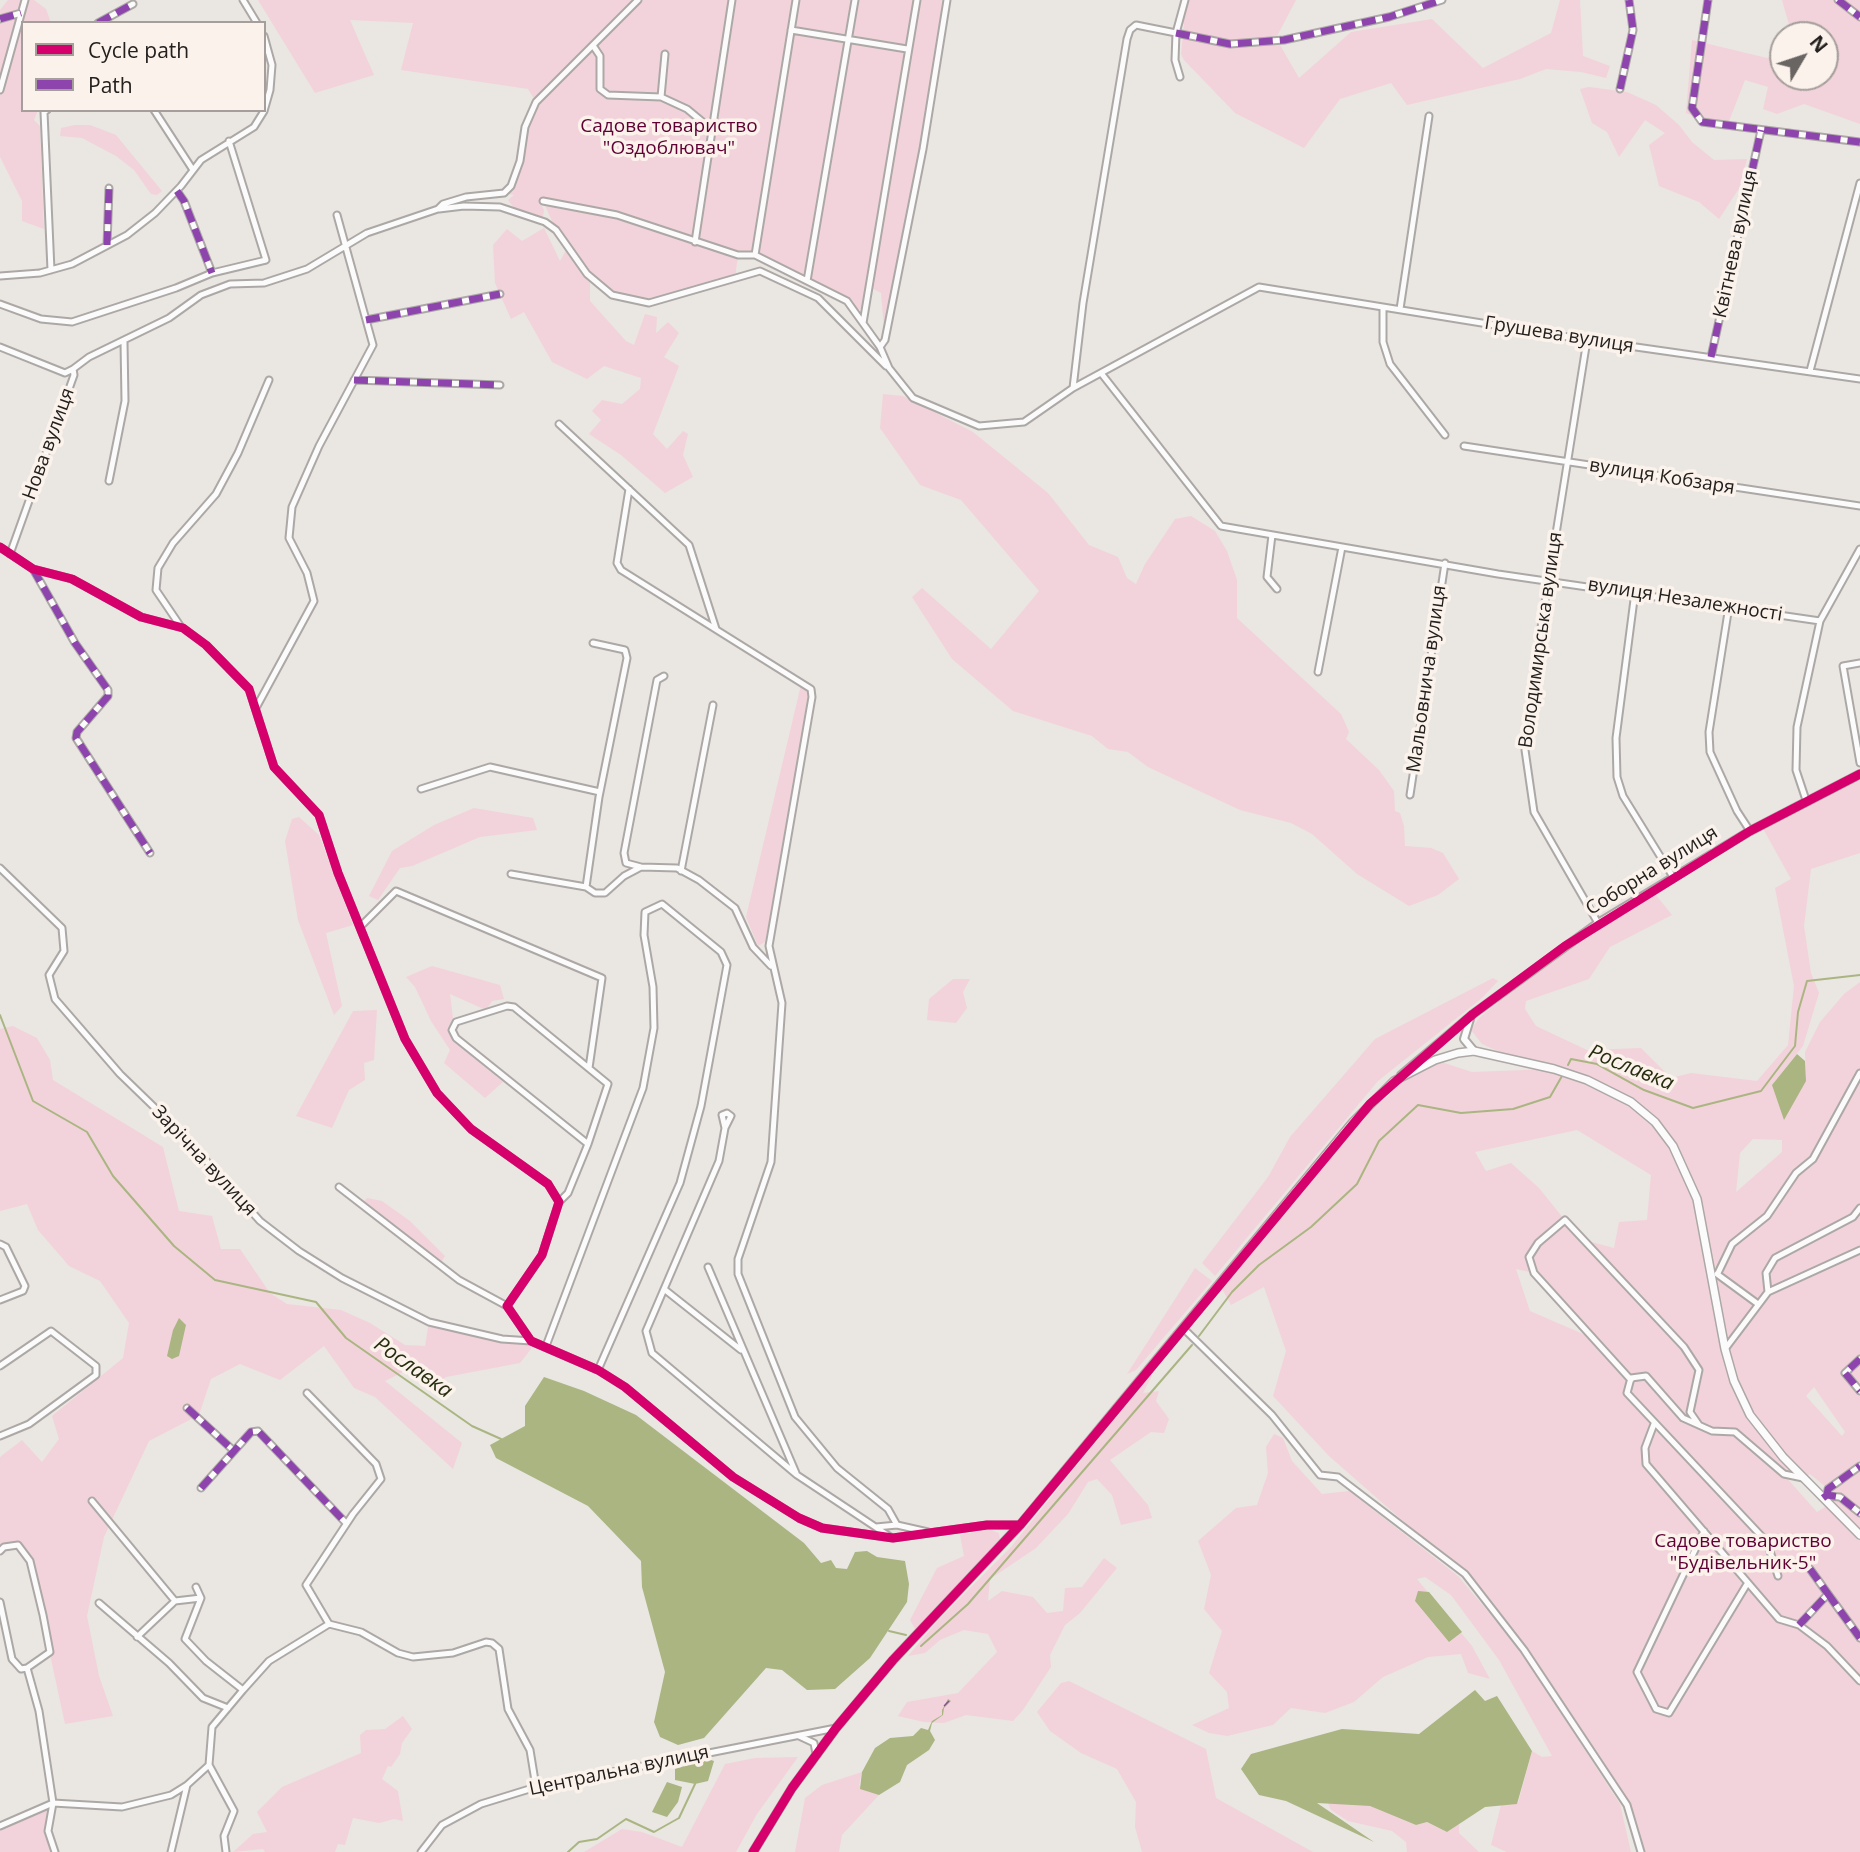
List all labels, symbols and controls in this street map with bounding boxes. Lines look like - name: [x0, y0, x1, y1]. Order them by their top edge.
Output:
- legend: [21, 21, 266, 112]
- north arrow: [1769, 21, 1839, 91]
- text: N: [1804, 30, 1834, 58]
- text: Cycle path: [88, 36, 189, 64]
- text: Path: [88, 71, 133, 99]
- park label: Садове товариство "Оздоблювач": [580, 116, 758, 160]
- street label: Квітнева вулиця: [1709, 168, 1763, 320]
- street label: Грушева вулиця: [1483, 312, 1635, 358]
- street label: Нова вулиця: [18, 385, 80, 503]
- street label: вулиця Кобзаря: [1588, 454, 1736, 500]
- street label: Володимирська вулиця: [1515, 530, 1567, 750]
- street label: вулиця Незалежності: [1586, 573, 1784, 627]
- street label: Мальовнича вулиця: [1403, 584, 1451, 774]
- street label: Соборна вулиця: [1582, 821, 1722, 921]
- water label: Рославка: [1585, 1040, 1677, 1096]
- street label: Зарічна вулиця: [147, 1101, 261, 1221]
- water label: Рославка: [369, 1332, 457, 1404]
- park label: Садове товариство "Будівельник-5": [1654, 1531, 1832, 1575]
- street label: Центральна вулиця: [527, 1741, 711, 1801]

